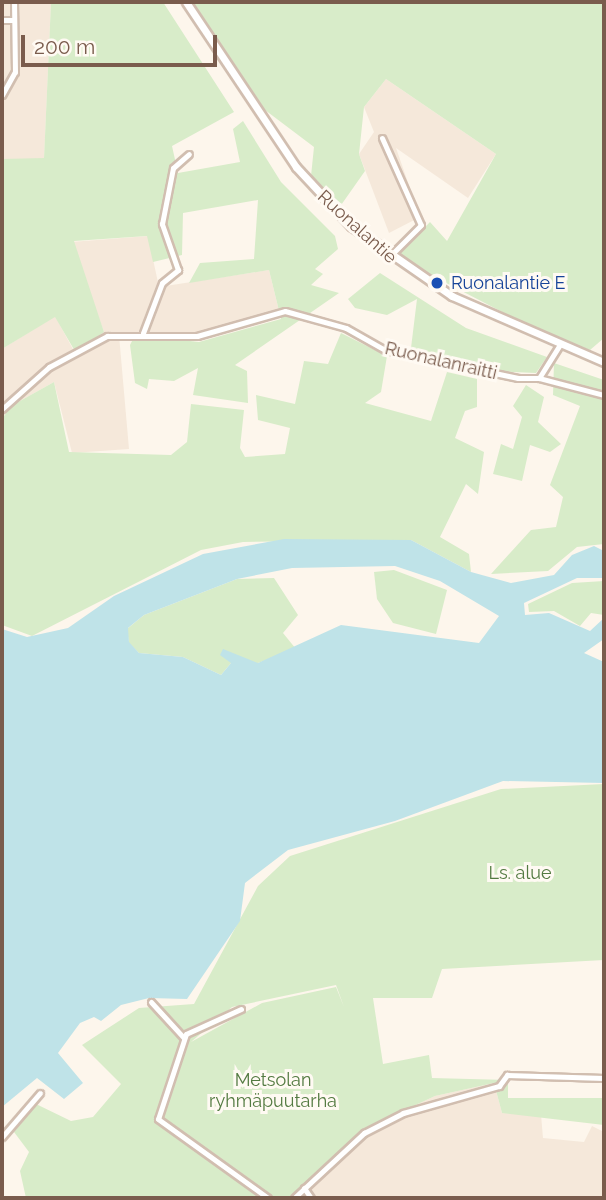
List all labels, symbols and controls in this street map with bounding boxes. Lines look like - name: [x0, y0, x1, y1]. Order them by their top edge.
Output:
- scale bar: [24, 21, 220, 65]
- text: 200 m: [34, 34, 95, 59]
- street label: Ruonalantie: [313, 186, 401, 268]
- place label: Ruonalantie E: [451, 272, 566, 294]
- marker: Ruonalantie E: [429, 275, 445, 291]
- street label: Ruonalanraitti: [383, 338, 499, 384]
- park label: Ls. alue: [488, 862, 552, 884]
- park label: Metsolan ryhmäpuutarha: [209, 1070, 337, 1112]

